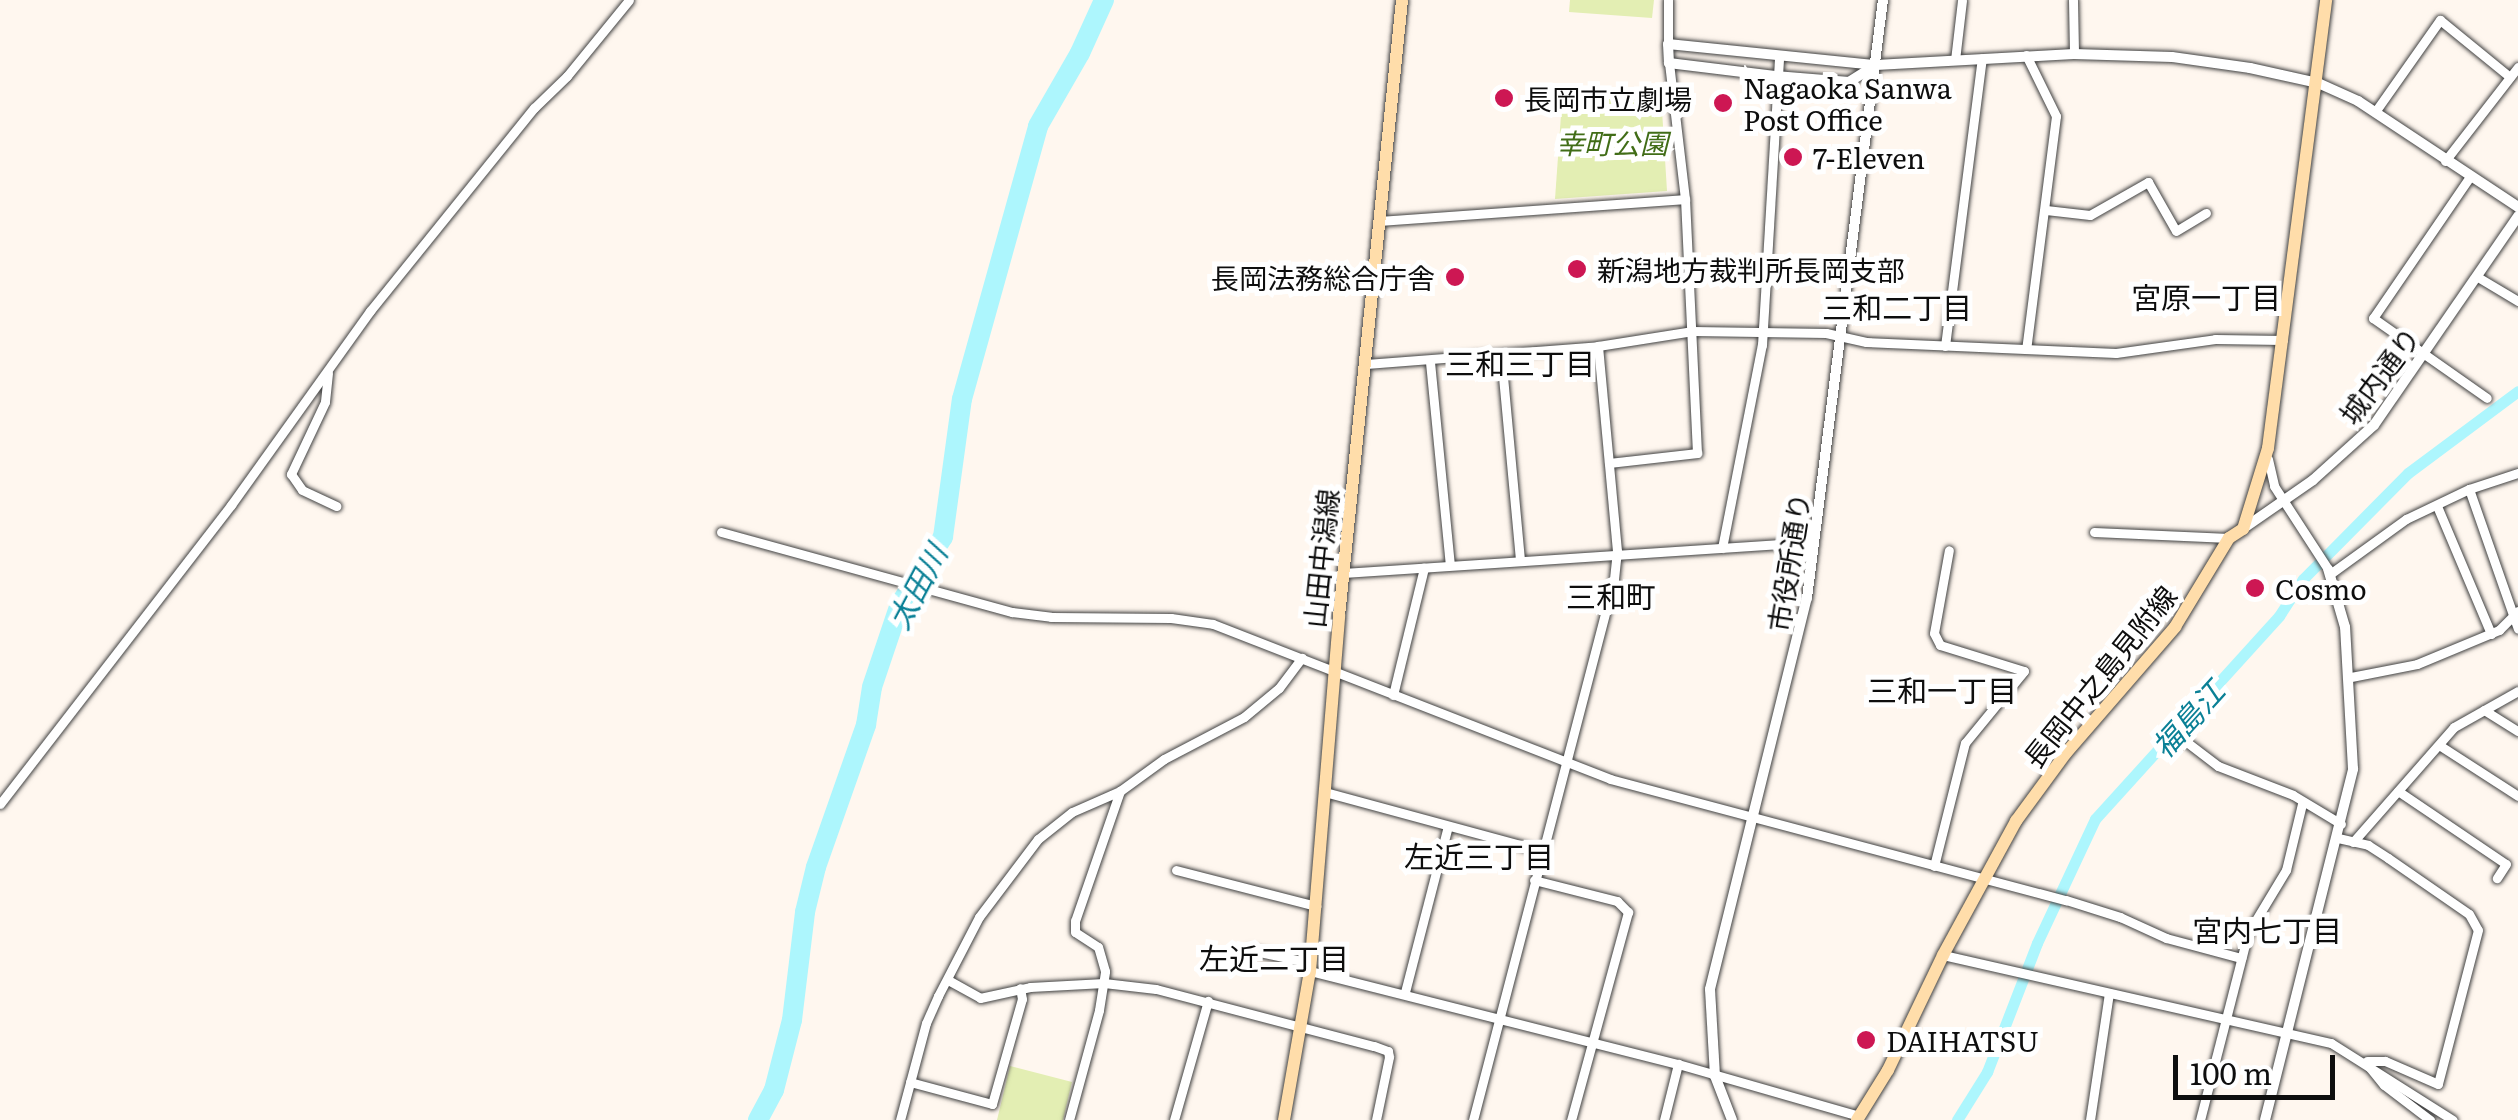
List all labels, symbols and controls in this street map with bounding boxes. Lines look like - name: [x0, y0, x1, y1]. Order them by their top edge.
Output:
- place label: Nagaoka Sanwa Post Office: [1743, 70, 1952, 136]
- place label: 長岡市立劇場: [1524, 81, 1692, 115]
- marker: 長岡市立劇場: [1493, 87, 1515, 109]
- marker: Nagaoka Sanwa Post Office: [1712, 92, 1734, 114]
- park label: 幸町公園: [1556, 125, 1668, 159]
- place label: 7-Eleven: [1813, 140, 1925, 174]
- marker: 7-Eleven: [1782, 146, 1804, 168]
- place label: 新潟地方裁判所長岡支部: [1597, 252, 1905, 286]
- marker: 新潟地方裁判所長岡支部: [1566, 258, 1588, 280]
- place label: 長岡法務総合庁舎: [1211, 260, 1435, 294]
- marker: 長岡法務総合庁舎: [1444, 266, 1466, 288]
- district label: 宮原一丁目: [2131, 278, 2281, 314]
- district label: 三和二丁目: [1822, 288, 1972, 324]
- street label: 城内通り: [2332, 320, 2426, 430]
- district label: 三和三丁目: [1445, 344, 1595, 380]
- street label: 山田中潟線: [1296, 487, 1344, 629]
- street label: 市役所通り: [1760, 490, 1816, 634]
- water label: 太田川: [879, 538, 953, 634]
- place label: Cosmo: [2275, 571, 2367, 605]
- district label: 三和町: [1566, 577, 1656, 613]
- marker: Cosmo: [2244, 577, 2266, 599]
- street label: 長岡中之島見附線: [2015, 578, 2183, 774]
- district label: 三和一丁目: [1867, 671, 2017, 707]
- water label: 福島江: [2144, 673, 2230, 763]
- district label: 左近三丁目: [1404, 837, 1554, 873]
- district label: 宮内七丁目: [2192, 911, 2342, 947]
- district label: 左近二丁目: [1199, 939, 1349, 975]
- place label: DAIHATSU: [1886, 1023, 2039, 1057]
- marker: DAIHATSU: [1855, 1029, 1877, 1051]
- scale bar: [2178, 1035, 2340, 1097]
- text: 100 m: [2190, 1050, 2272, 1094]

